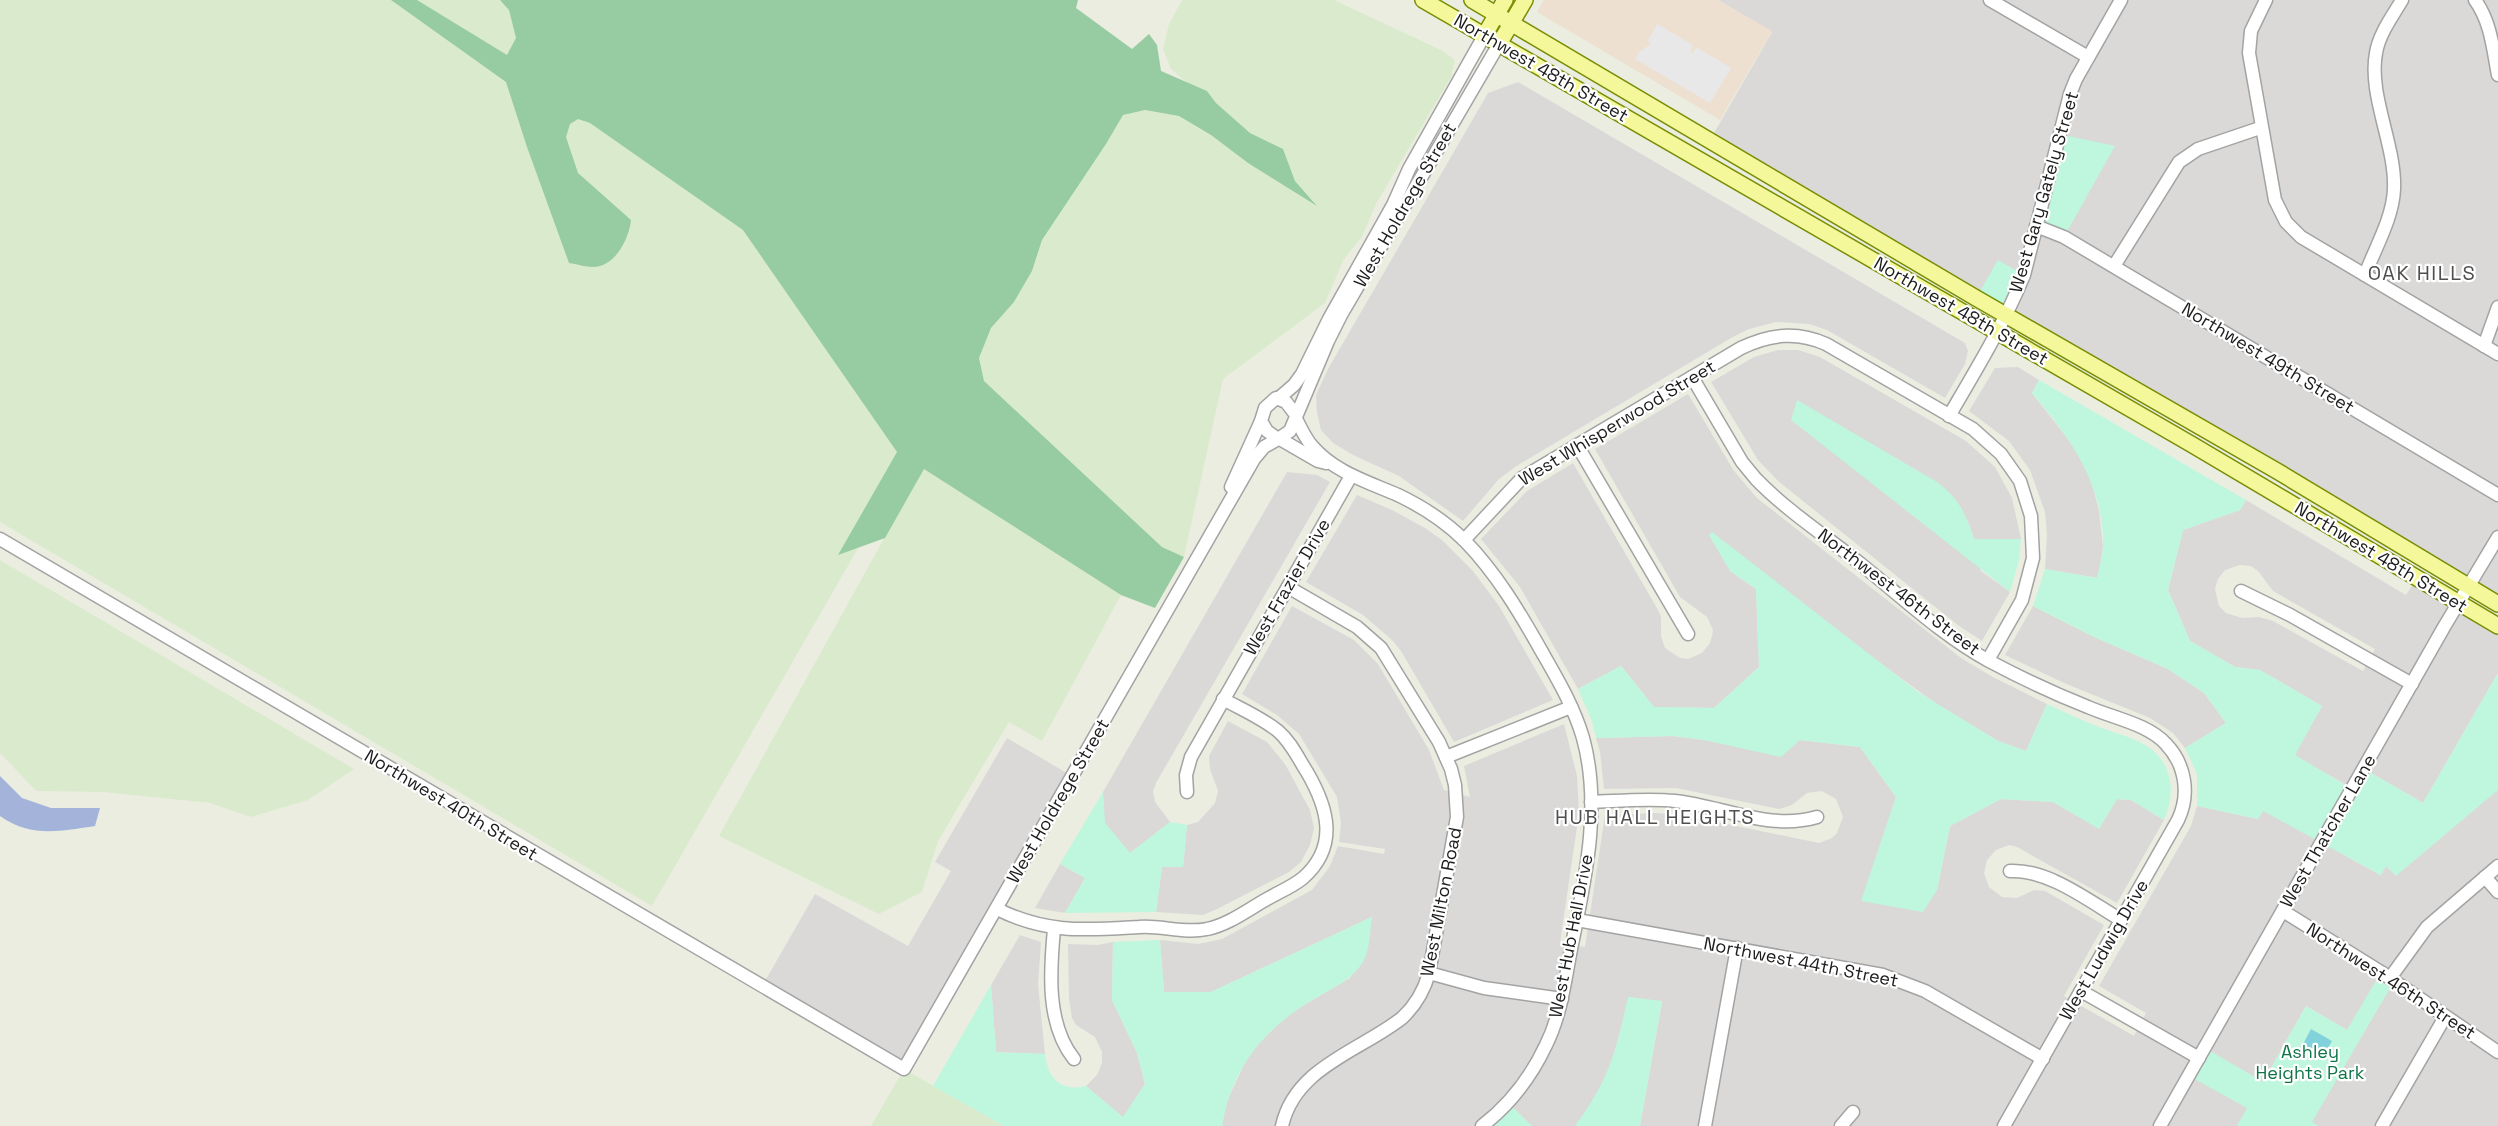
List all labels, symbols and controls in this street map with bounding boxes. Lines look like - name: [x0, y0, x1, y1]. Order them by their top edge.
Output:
- street label: Northwest 48th Street: [1450, 8, 1633, 127]
- street label: West Gary Gately Street: [2004, 89, 2083, 295]
- street label: West Holdrege Street: [1348, 118, 1461, 291]
- street label: Northwest 48th Street: [1870, 251, 2053, 370]
- district label: OAK HILLS: [2368, 260, 2476, 286]
- street label: Northwest 49th Street: [2178, 297, 2359, 418]
- street label: West Whisperwood Street: [1514, 355, 1719, 491]
- street label: Northwest 48th Street: [2291, 496, 2472, 617]
- street label: West Frazier Drive: [1238, 514, 1335, 659]
- street label: Northwest 46th Street: [1814, 523, 1985, 660]
- street label: West Holdrege Street: [1001, 714, 1114, 887]
- street label: Northwest 40th Street: [361, 744, 542, 865]
- street label: West Thatcher Lane: [2274, 750, 2381, 911]
- district label: HUB HALL HEIGHTS: [1555, 804, 1755, 830]
- street label: West Milton Road: [1415, 825, 1466, 979]
- street label: West Hub Hall Drive: [1543, 852, 1598, 1020]
- street label: West Ludwig Drive: [2054, 875, 2153, 1024]
- street label: Northwest 46th Street: [2302, 917, 2480, 1044]
- street label: Northwest 44th Street: [1702, 931, 1900, 992]
- park label: Ashley Heights Park: [2255, 1040, 2365, 1084]

